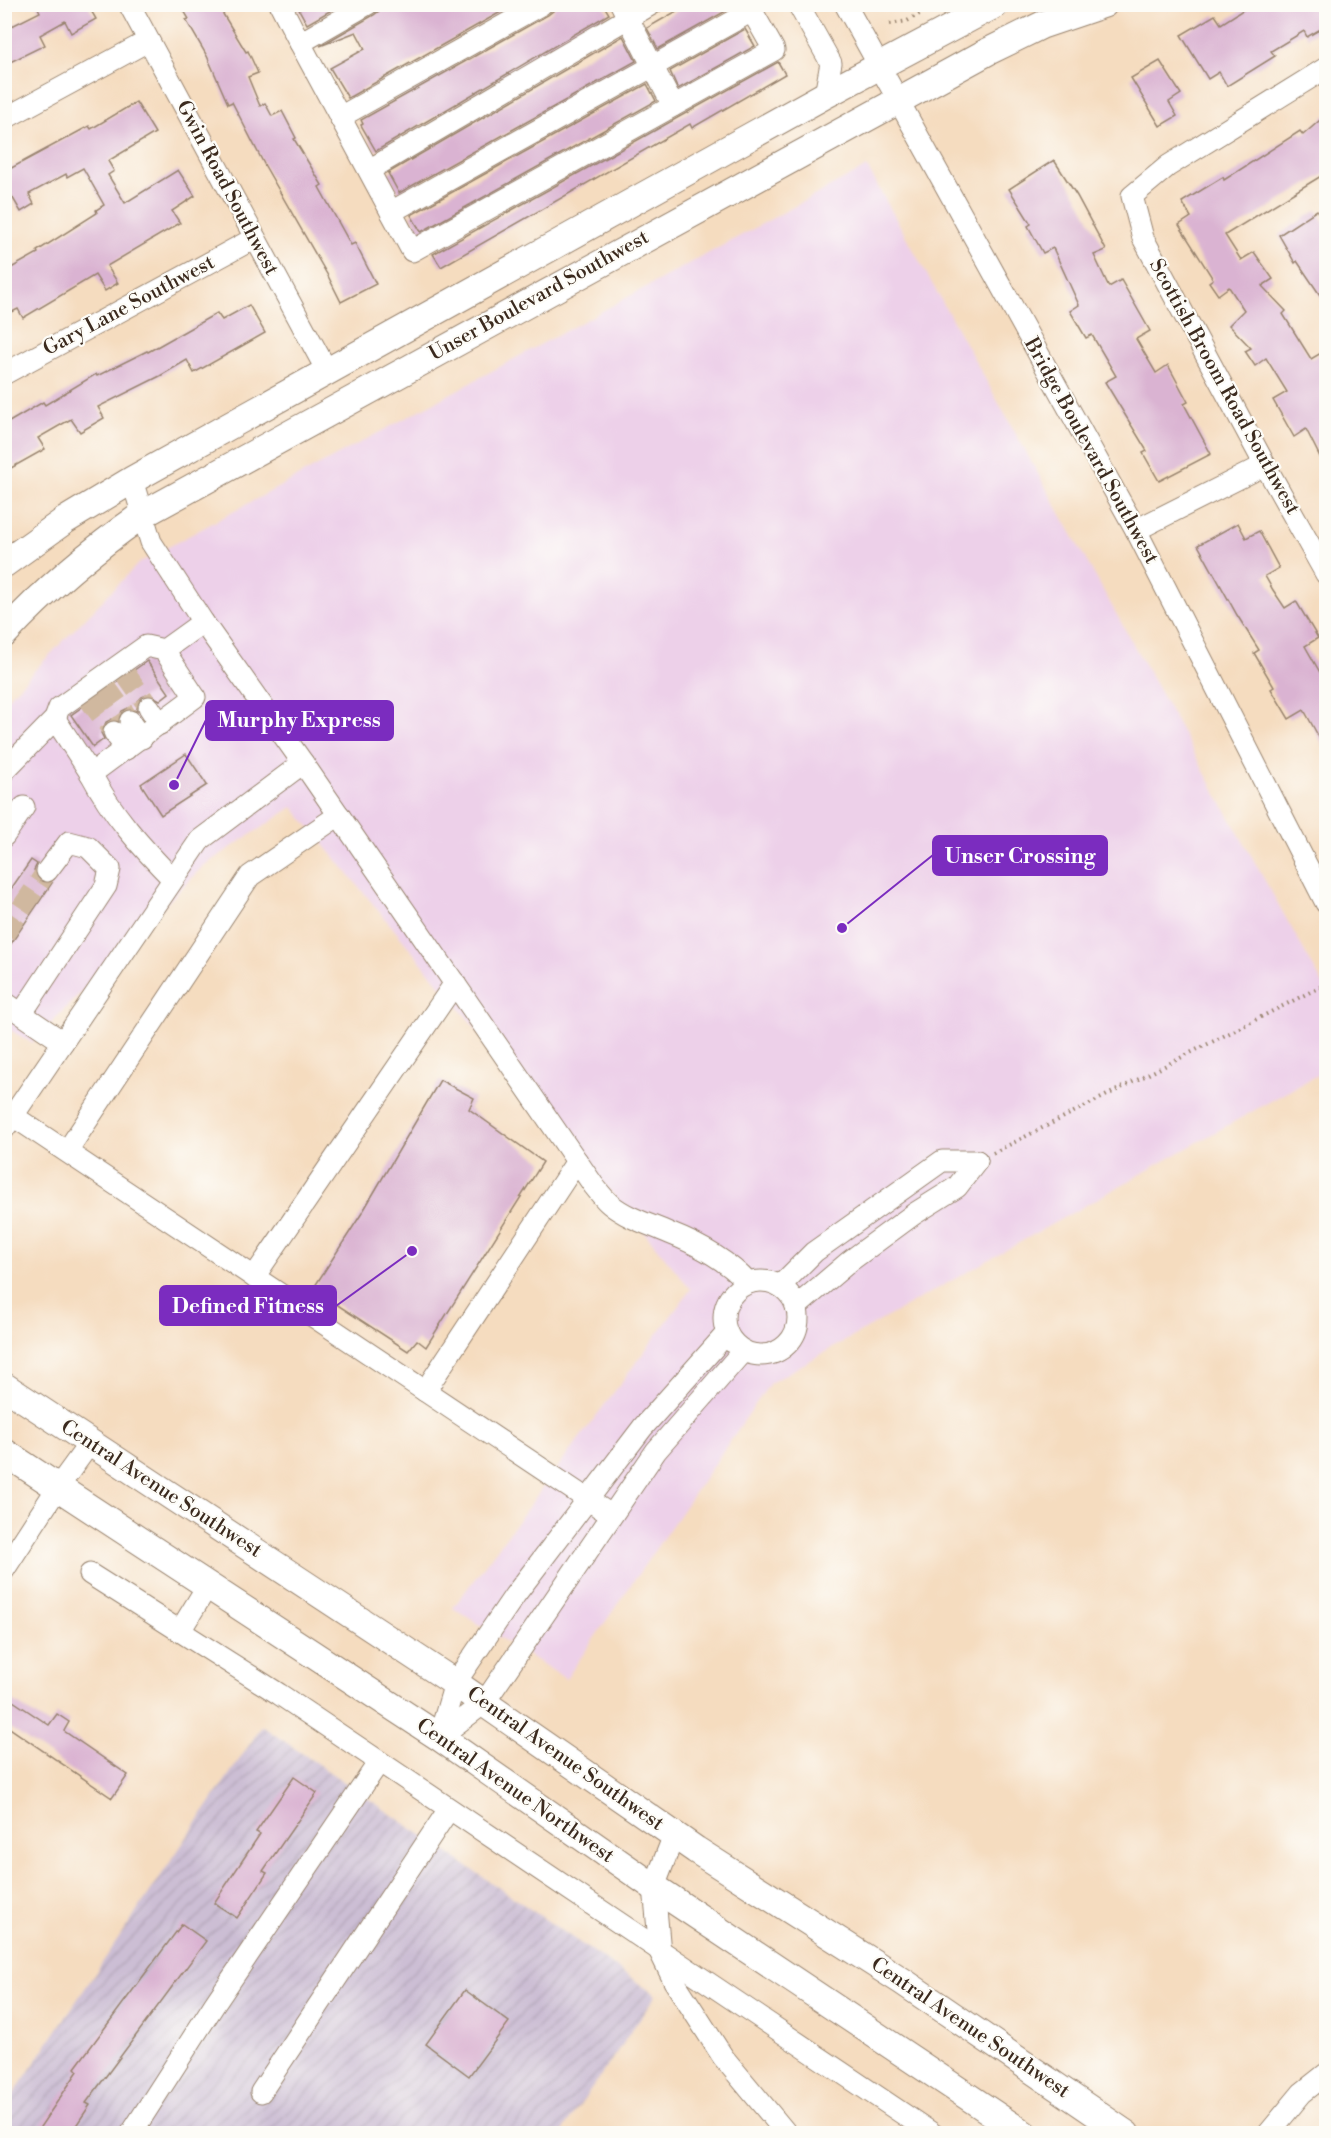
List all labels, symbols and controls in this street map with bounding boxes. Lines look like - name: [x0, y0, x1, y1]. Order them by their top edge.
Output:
- street label: Gwin Road Southwest: [170, 96, 284, 280]
- street label: Unser Boulevard Southwest: [425, 225, 653, 367]
- street label: Gary Lane Southwest: [39, 250, 219, 362]
- street label: Scottish Broom Road Southwest: [1143, 255, 1305, 519]
- street label: Bridge Boulevard Southwest: [1018, 333, 1164, 569]
- callout: Murphy Express: [206, 701, 393, 740]
- text: Murphy Express: [217, 708, 381, 734]
- callout: Unser Crossing: [933, 836, 1107, 875]
- text: Unser Crossing: [945, 844, 1096, 870]
- callout: Defined Fitness: [160, 1286, 336, 1325]
- text: Defined Fitness: [172, 1294, 324, 1320]
- street label: Central Avenue Southwest: [56, 1415, 266, 1563]
- street label: Central Avenue Southwest: [462, 1681, 668, 1837]
- street label: Central Avenue Northwest: [411, 1713, 619, 1869]
- street label: Central Avenue Southwest: [866, 1952, 1074, 2104]

